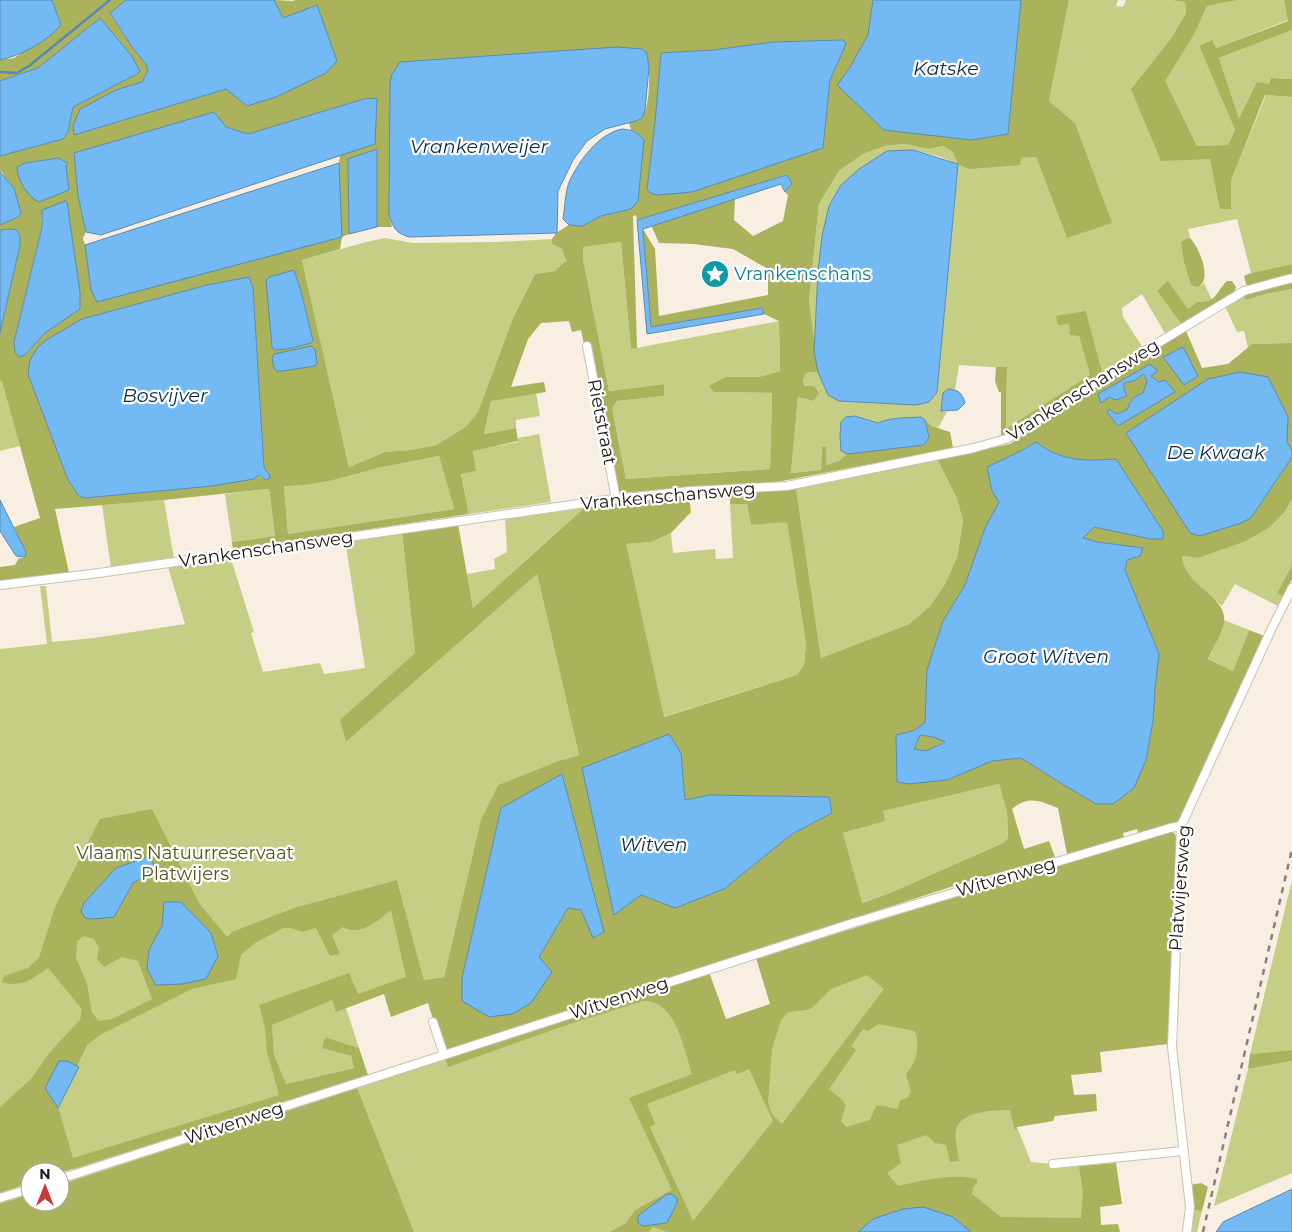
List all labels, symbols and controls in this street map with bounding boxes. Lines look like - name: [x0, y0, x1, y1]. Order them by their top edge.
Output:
- water label: Katske: [913, 57, 979, 80]
- water label: Vrankenweijer: [410, 135, 548, 158]
- place icon: Vrankenschans: [700, 259, 730, 289]
- place label: Vrankenschans: [734, 263, 871, 285]
- street label: Vrankenschansweg: [1003, 334, 1163, 446]
- street label: Rietstraat: [583, 377, 621, 467]
- water label: Bosvijver: [122, 384, 208, 407]
- water label: De Kwaak: [1167, 441, 1266, 464]
- street label: Vrankenschansweg: [580, 477, 756, 515]
- street label: Vrankenschansweg: [177, 526, 355, 572]
- water label: Groot Witven: [983, 645, 1109, 668]
- street label: Platwijersweg: [1165, 824, 1195, 952]
- water label: Witven: [620, 833, 688, 856]
- park label: Vlaams Natuurreservaat Platwijers: [76, 842, 294, 885]
- street label: Witvenweg: [954, 852, 1058, 902]
- street label: Witvenweg: [567, 972, 671, 1024]
- street label: Witvenweg: [182, 1097, 286, 1149]
- north arrow: [20, 1162, 70, 1212]
- text: N: [39, 1165, 51, 1183]

